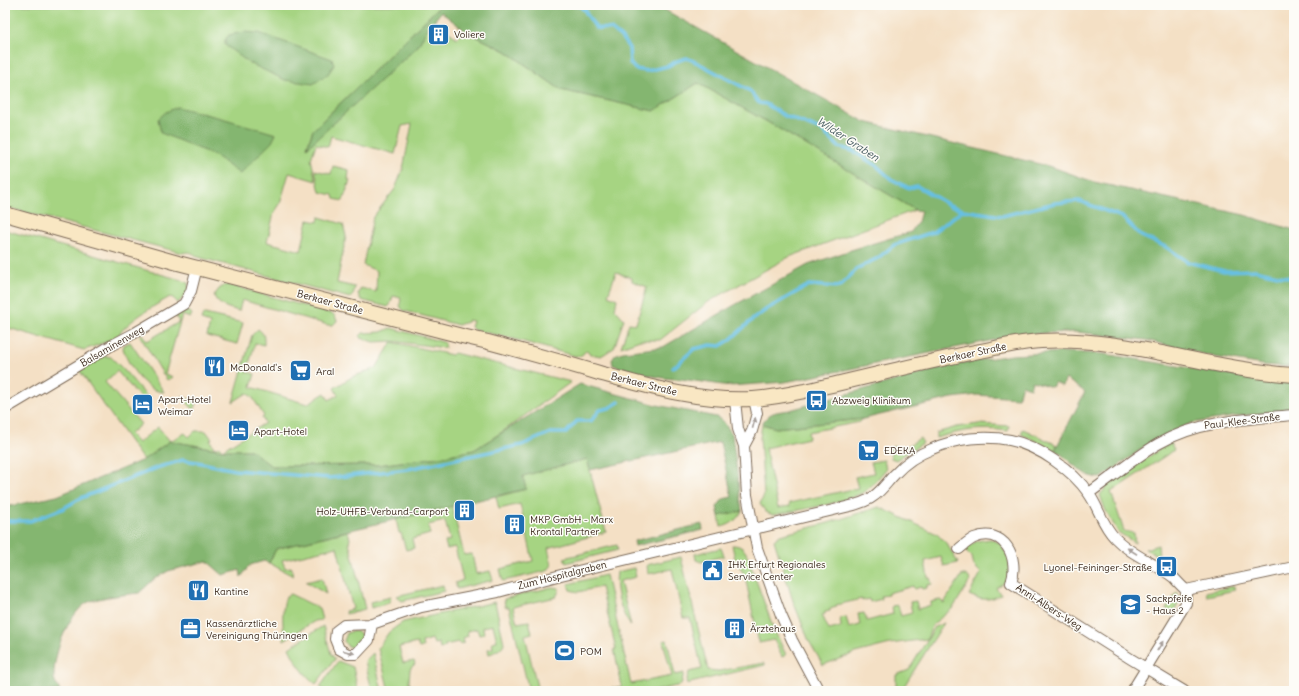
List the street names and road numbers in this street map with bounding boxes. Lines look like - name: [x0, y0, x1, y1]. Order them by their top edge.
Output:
- street label: Berkaer Straße: [296, 287, 364, 317]
- street label: Balsaminenweg: [78, 322, 146, 370]
- street label: Berkaer Straße: [938, 340, 1008, 366]
- street label: Berkaer Straße: [610, 369, 678, 399]
- street label: Paul-Klee-Straße: [1203, 410, 1281, 432]
- street label: Zum Hospitalgraben: [516, 558, 608, 592]
- street label: Anni-Albers-Weg: [1013, 581, 1085, 633]

